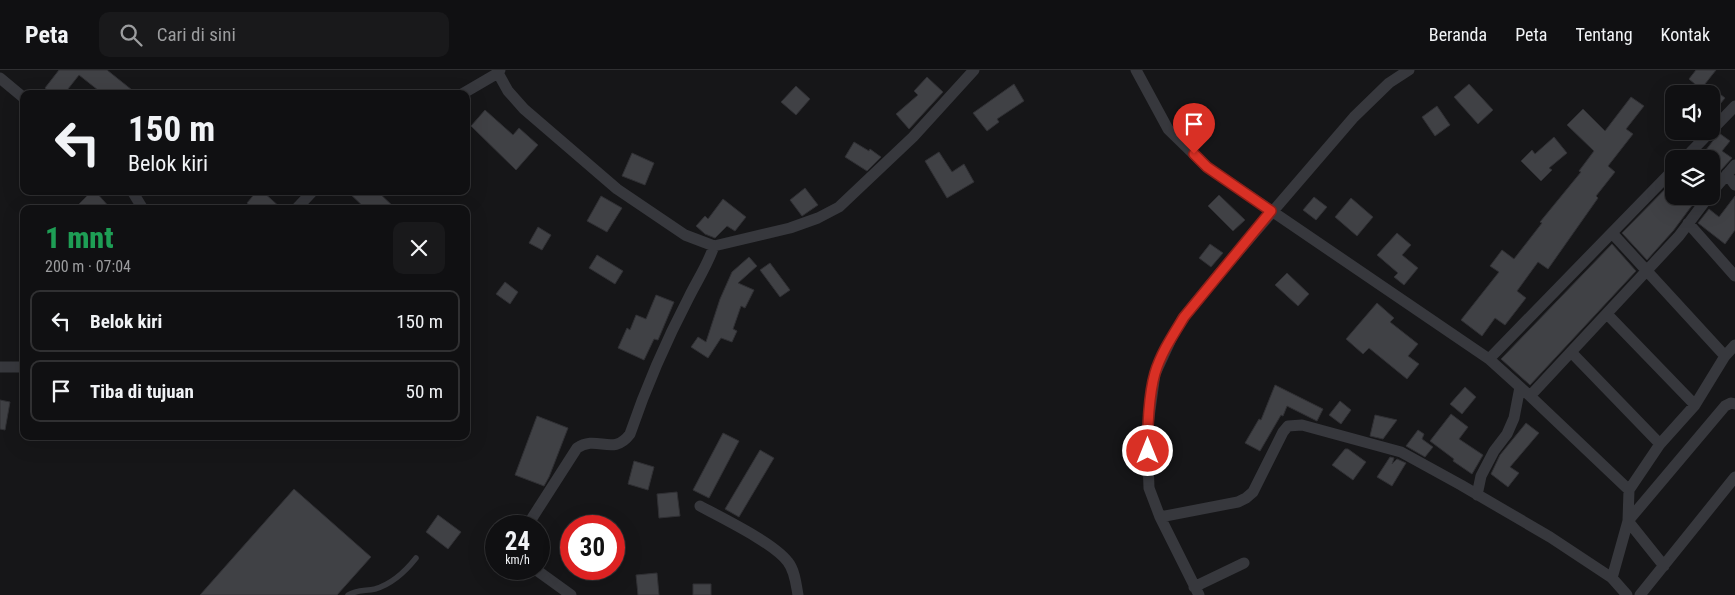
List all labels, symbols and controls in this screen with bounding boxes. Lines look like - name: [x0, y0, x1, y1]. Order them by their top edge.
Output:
- search box: [99, 12, 449, 57]
- text: Peta: [25, 21, 69, 49]
- icon: search: [117, 21, 145, 49]
- text: Cari di sini: [157, 23, 236, 46]
- text: Beranda: [1429, 24, 1487, 45]
- text: Peta: [1515, 24, 1547, 45]
- text: Tentang: [1575, 24, 1633, 45]
- text: Kontak: [1661, 24, 1710, 45]
- map controls: [1665, 85, 1720, 205]
- button: sound: [1665, 85, 1720, 140]
- pin: [1173, 103, 1215, 154]
- text: 150 m: [128, 109, 215, 150]
- icon: left: [45, 110, 110, 175]
- icon: arrive: [1180, 110, 1208, 138]
- button: layers: [1665, 150, 1720, 205]
- text: Belok kiri: [128, 151, 208, 176]
- text: 1 mnt: [45, 220, 113, 255]
- button: close: [393, 222, 445, 274]
- text: 200 m · 07:04: [45, 257, 131, 276]
- icon: left: [47, 307, 75, 335]
- text: Belok kiri: [90, 310, 162, 333]
- text: 150 m: [396, 310, 443, 333]
- icon: arrive: [47, 377, 75, 405]
- text: Tiba di tujuan: [90, 380, 194, 403]
- text: 50 m: [406, 380, 443, 403]
- position arrow: [1121, 424, 1173, 476]
- speed limit sign: 30: [560, 515, 625, 580]
- text: 24: [505, 527, 530, 556]
- text: km/h: [505, 553, 530, 567]

